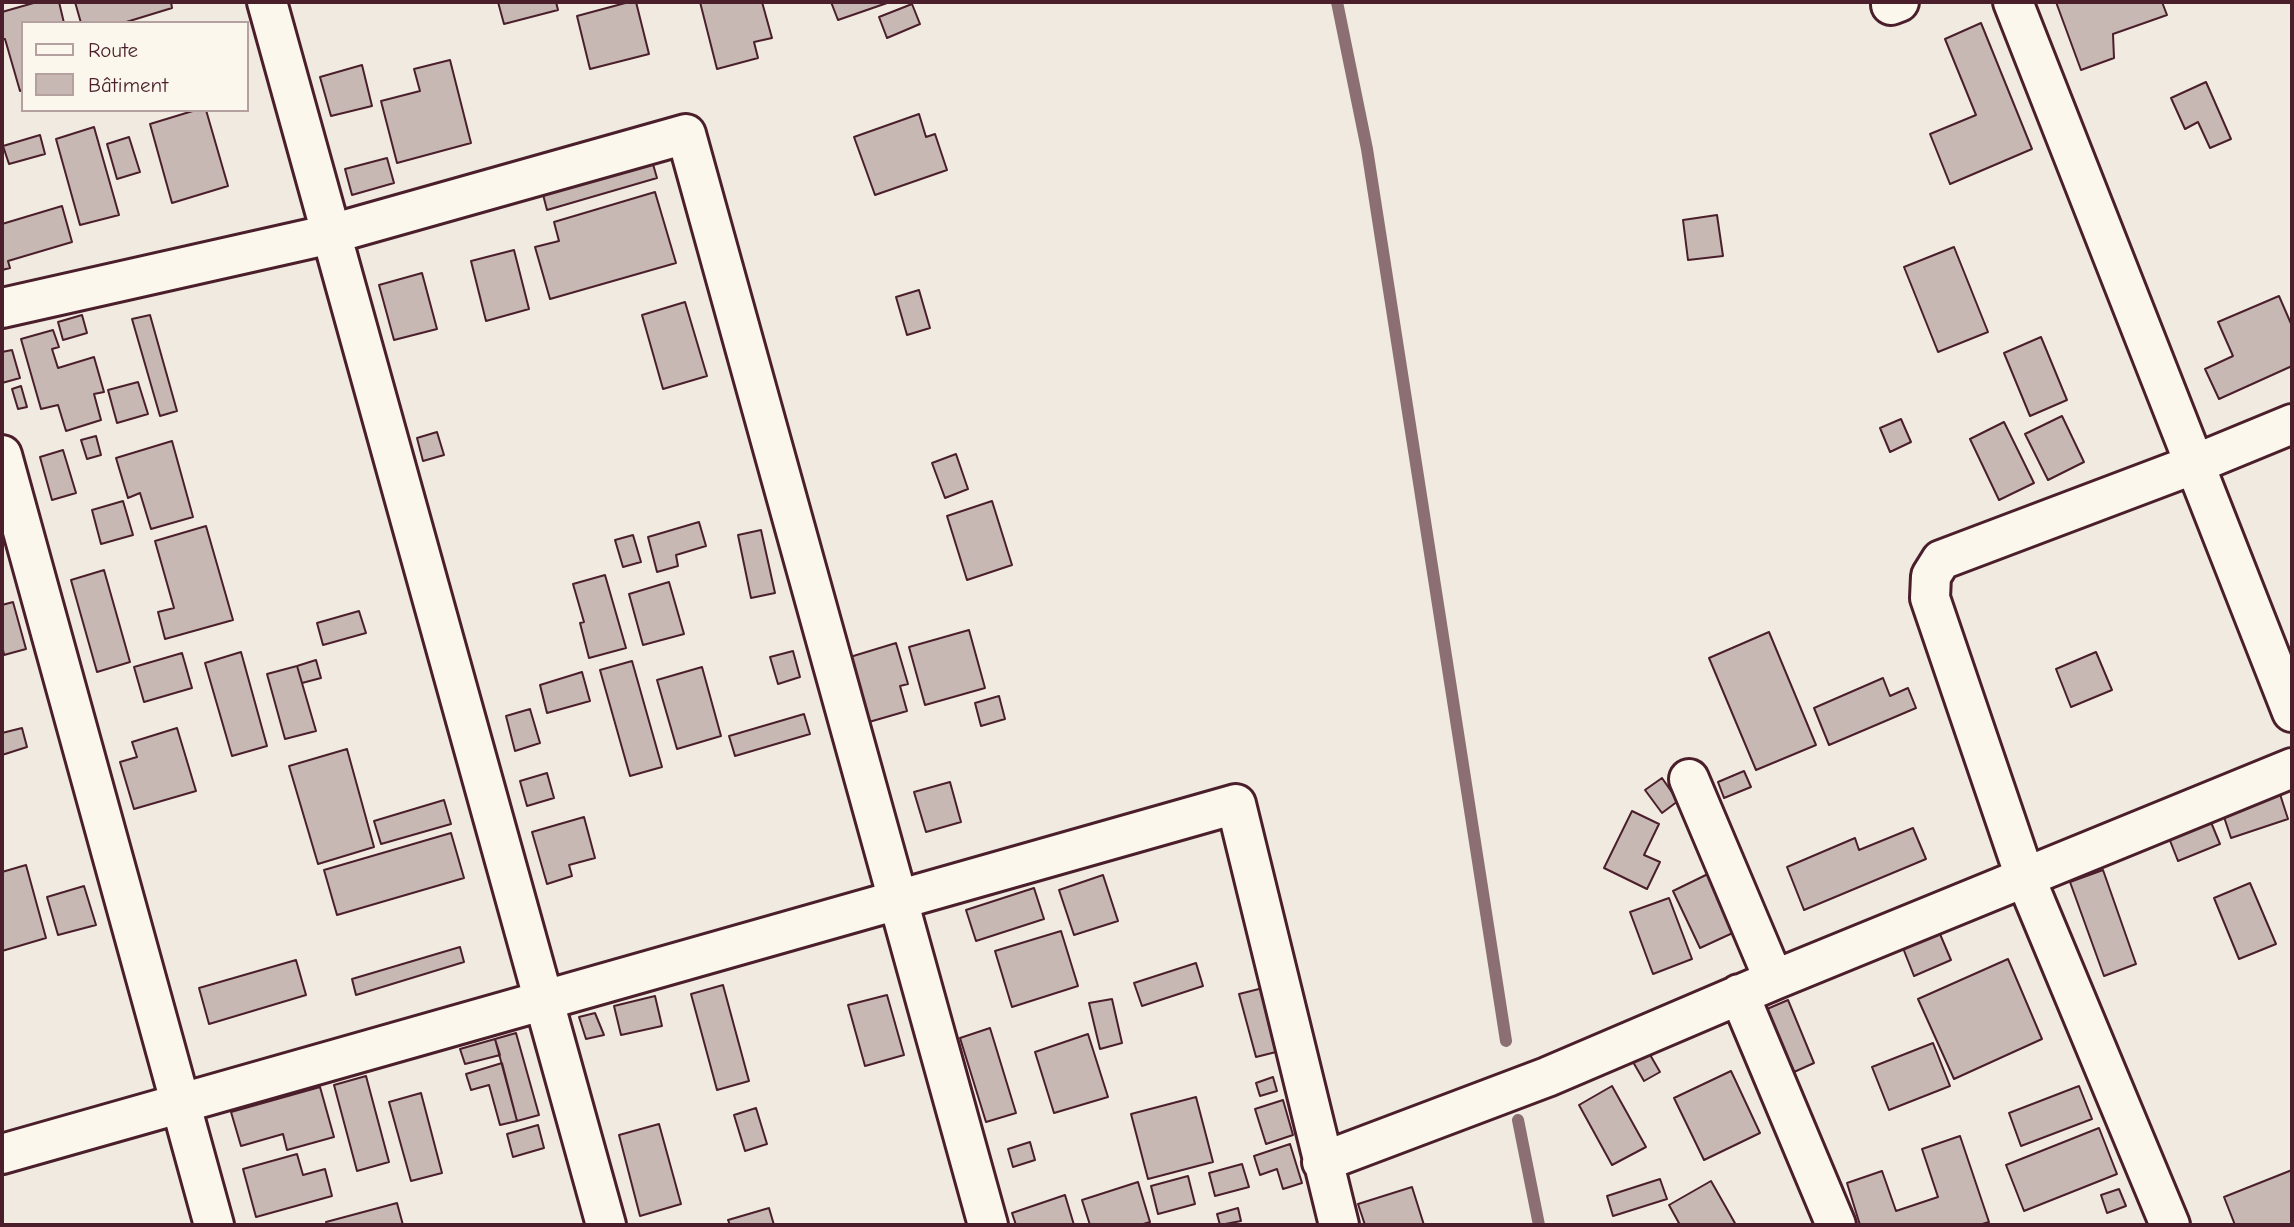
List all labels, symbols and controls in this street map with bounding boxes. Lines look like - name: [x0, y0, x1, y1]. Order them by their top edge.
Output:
- legend: [21, 21, 248, 112]
- text: Route: [88, 38, 138, 62]
- text: Bâtiment: [88, 73, 168, 97]

